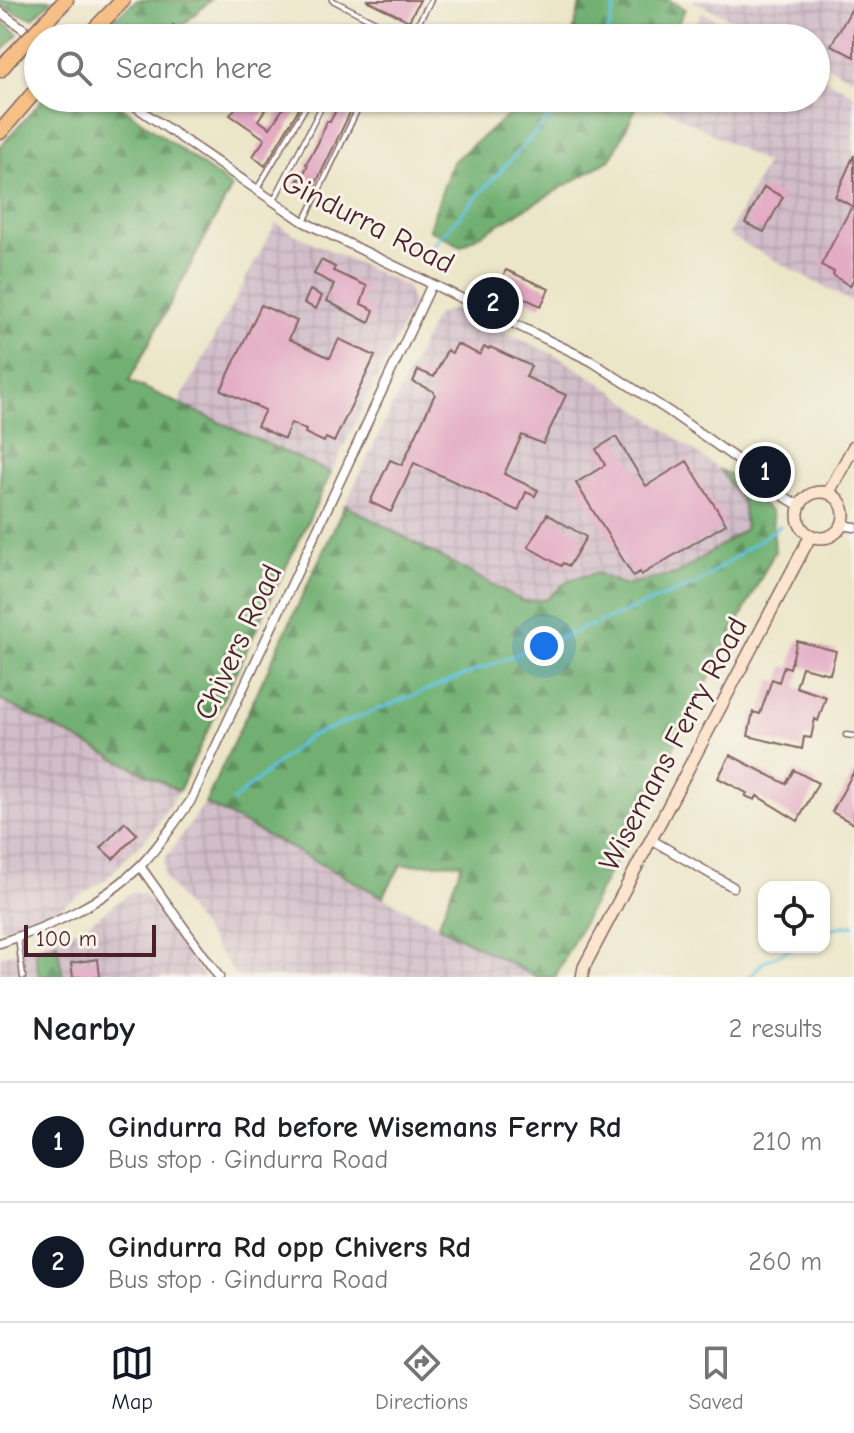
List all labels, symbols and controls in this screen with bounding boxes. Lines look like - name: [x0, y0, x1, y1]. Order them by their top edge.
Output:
- search box: [24, 24, 830, 112]
- icon: search: [52, 46, 96, 90]
- text: Search here: [116, 51, 272, 86]
- street label: Gindurra Road: [275, 164, 460, 281]
- pin: 2: [467, 273, 519, 333]
- pin: 1: [739, 442, 791, 502]
- street label: Chivers Road: [187, 559, 290, 725]
- street label: Wisemans Ferry Road: [592, 611, 755, 877]
- your location: [524, 626, 564, 666]
- map controls: [758, 881, 830, 953]
- button: locate: [758, 881, 830, 953]
- scale bar: [24, 921, 156, 957]
- text: 100 m: [36, 926, 97, 952]
- text: Nearby: [32, 1009, 135, 1049]
- text: 2 results: [729, 1014, 822, 1044]
- text: Gindurra Rd before Wisemans Ferry Rd: [108, 1110, 622, 1145]
- text: 1: [53, 1127, 63, 1157]
- text: 210 m: [752, 1127, 822, 1157]
- text: Bus stop · Gindurra Road: [108, 1145, 388, 1175]
- text: Gindurra Rd opp Chivers Rd: [108, 1230, 471, 1265]
- text: 2: [52, 1247, 64, 1277]
- text: 260 m: [748, 1247, 822, 1277]
- text: Bus stop · Gindurra Road: [108, 1265, 388, 1295]
- tab: Map: [110, 1341, 154, 1415]
- tab: Directions: [375, 1341, 468, 1415]
- tab: Saved: [689, 1341, 744, 1415]

